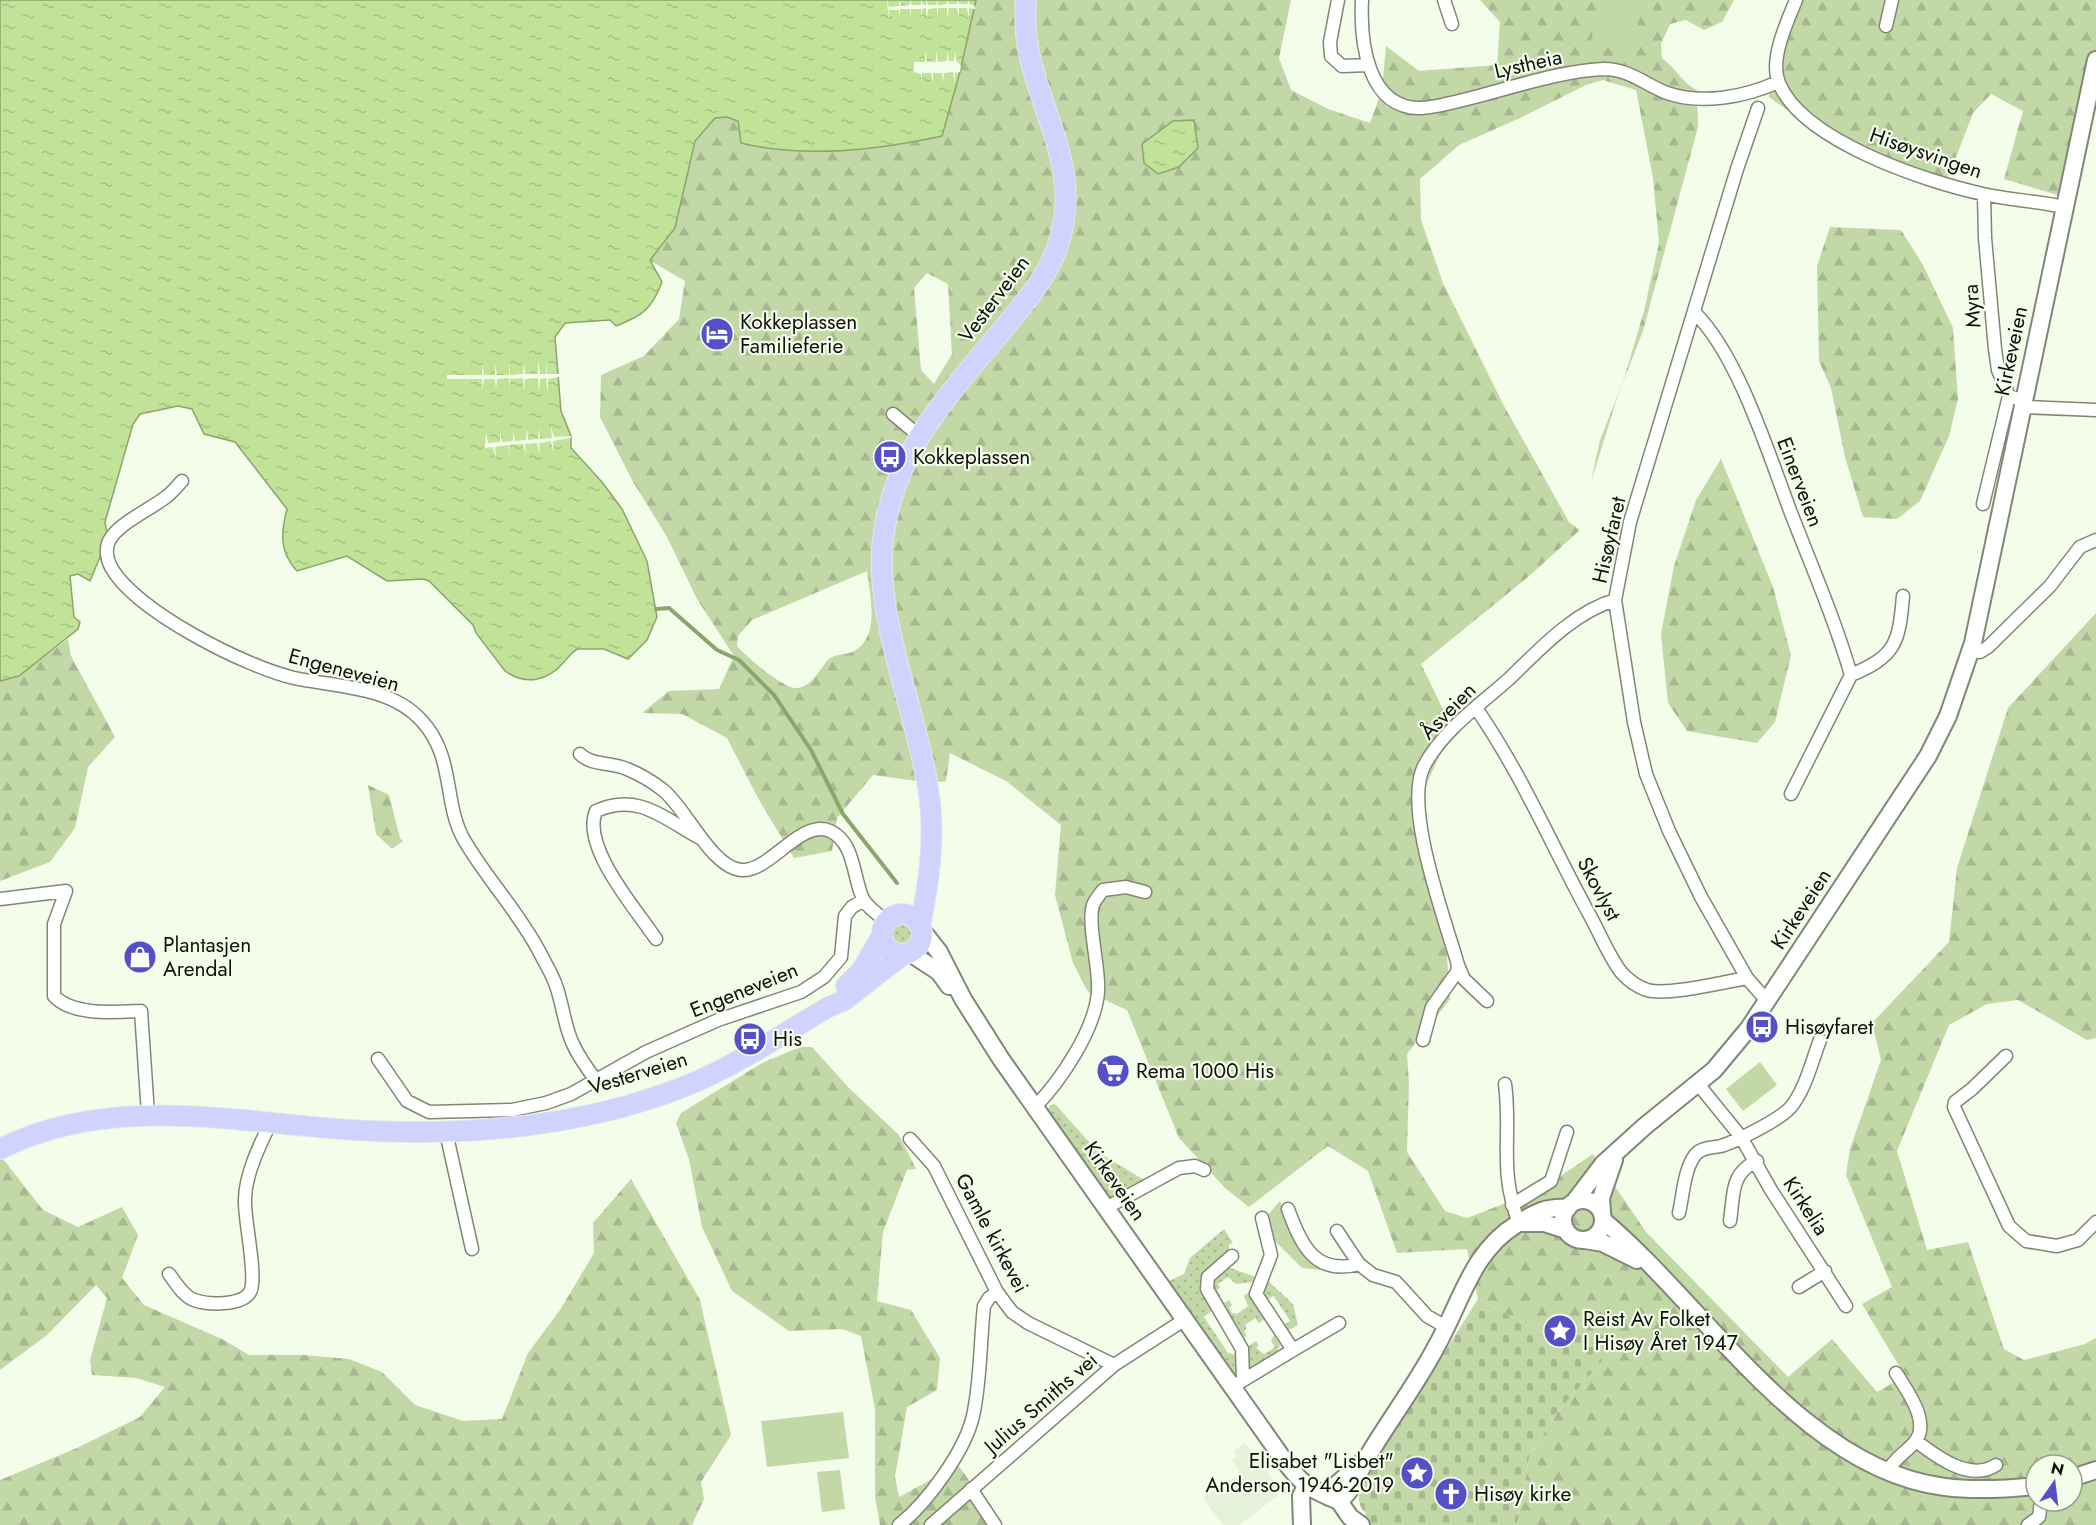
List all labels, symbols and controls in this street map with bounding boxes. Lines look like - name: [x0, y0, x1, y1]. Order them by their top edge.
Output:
- street label: Lystheia: [1491, 42, 1565, 86]
- street label: Hisøysvingen: [1866, 120, 1986, 186]
- street label: Vesterveien: [951, 249, 1037, 349]
- street label: Myra: [1956, 283, 1988, 329]
- street label: Kirkeveien: [1987, 303, 2035, 399]
- place label: Kokkeplassen Familieferie: [740, 307, 857, 361]
- hotel icon: Kokkeplassen Familieferie: [699, 316, 735, 352]
- street label: Einerveien: [1769, 433, 1831, 531]
- bus stop icon: Kokkeplassen: [872, 439, 908, 475]
- place label: Kokkeplassen: [913, 442, 1030, 472]
- street label: Hisøyfaret: [1584, 494, 1634, 586]
- street label: Engeneveien: [285, 641, 403, 699]
- street label: Åsveien: [1413, 676, 1483, 746]
- street label: Skovlyst: [1570, 852, 1628, 926]
- street label: Kirkeveien: [1764, 863, 1838, 955]
- place label: Plantasjen Arendal: [163, 930, 251, 984]
- shop icon: Plantasjen Arendal: [122, 939, 158, 975]
- street label: Engeneveien: [686, 955, 802, 1025]
- bus stop icon: Hisøyfaret: [1744, 1009, 1780, 1045]
- place label: Hisøyfaret: [1785, 1012, 1873, 1042]
- bus stop icon: His: [732, 1021, 768, 1057]
- place label: His: [773, 1024, 802, 1054]
- street label: Vesterveien: [585, 1044, 691, 1102]
- supermarket icon: Rema 1000 His: [1095, 1053, 1131, 1089]
- place label: Rema 1000 His: [1136, 1056, 1274, 1086]
- street label: Kirkeveien: [1077, 1135, 1153, 1227]
- street label: Gamle kirkevei: [948, 1168, 1036, 1298]
- street label: Kirkelia: [1776, 1171, 1836, 1241]
- place label: Reist Av Folket I Hisøy Året 1947: [1583, 1304, 1738, 1358]
- place icon: Reist Av Folket I Hisøy Året 1947: [1542, 1313, 1578, 1349]
- street label: Julius Smiths vei: [975, 1345, 1104, 1463]
- place label: Elisabet "Lisbet" Anderson 1946-2019: [1205, 1446, 1394, 1500]
- north arrow: [2024, 1453, 2084, 1513]
- place icon: Elisabet "Lisbet" Anderson 1946-2019: [1399, 1455, 1435, 1491]
- text: N: [2049, 1456, 2066, 1482]
- church icon: Hisøy kirke: [1433, 1476, 1469, 1512]
- place label: Hisøy kirke: [1474, 1479, 1571, 1509]

